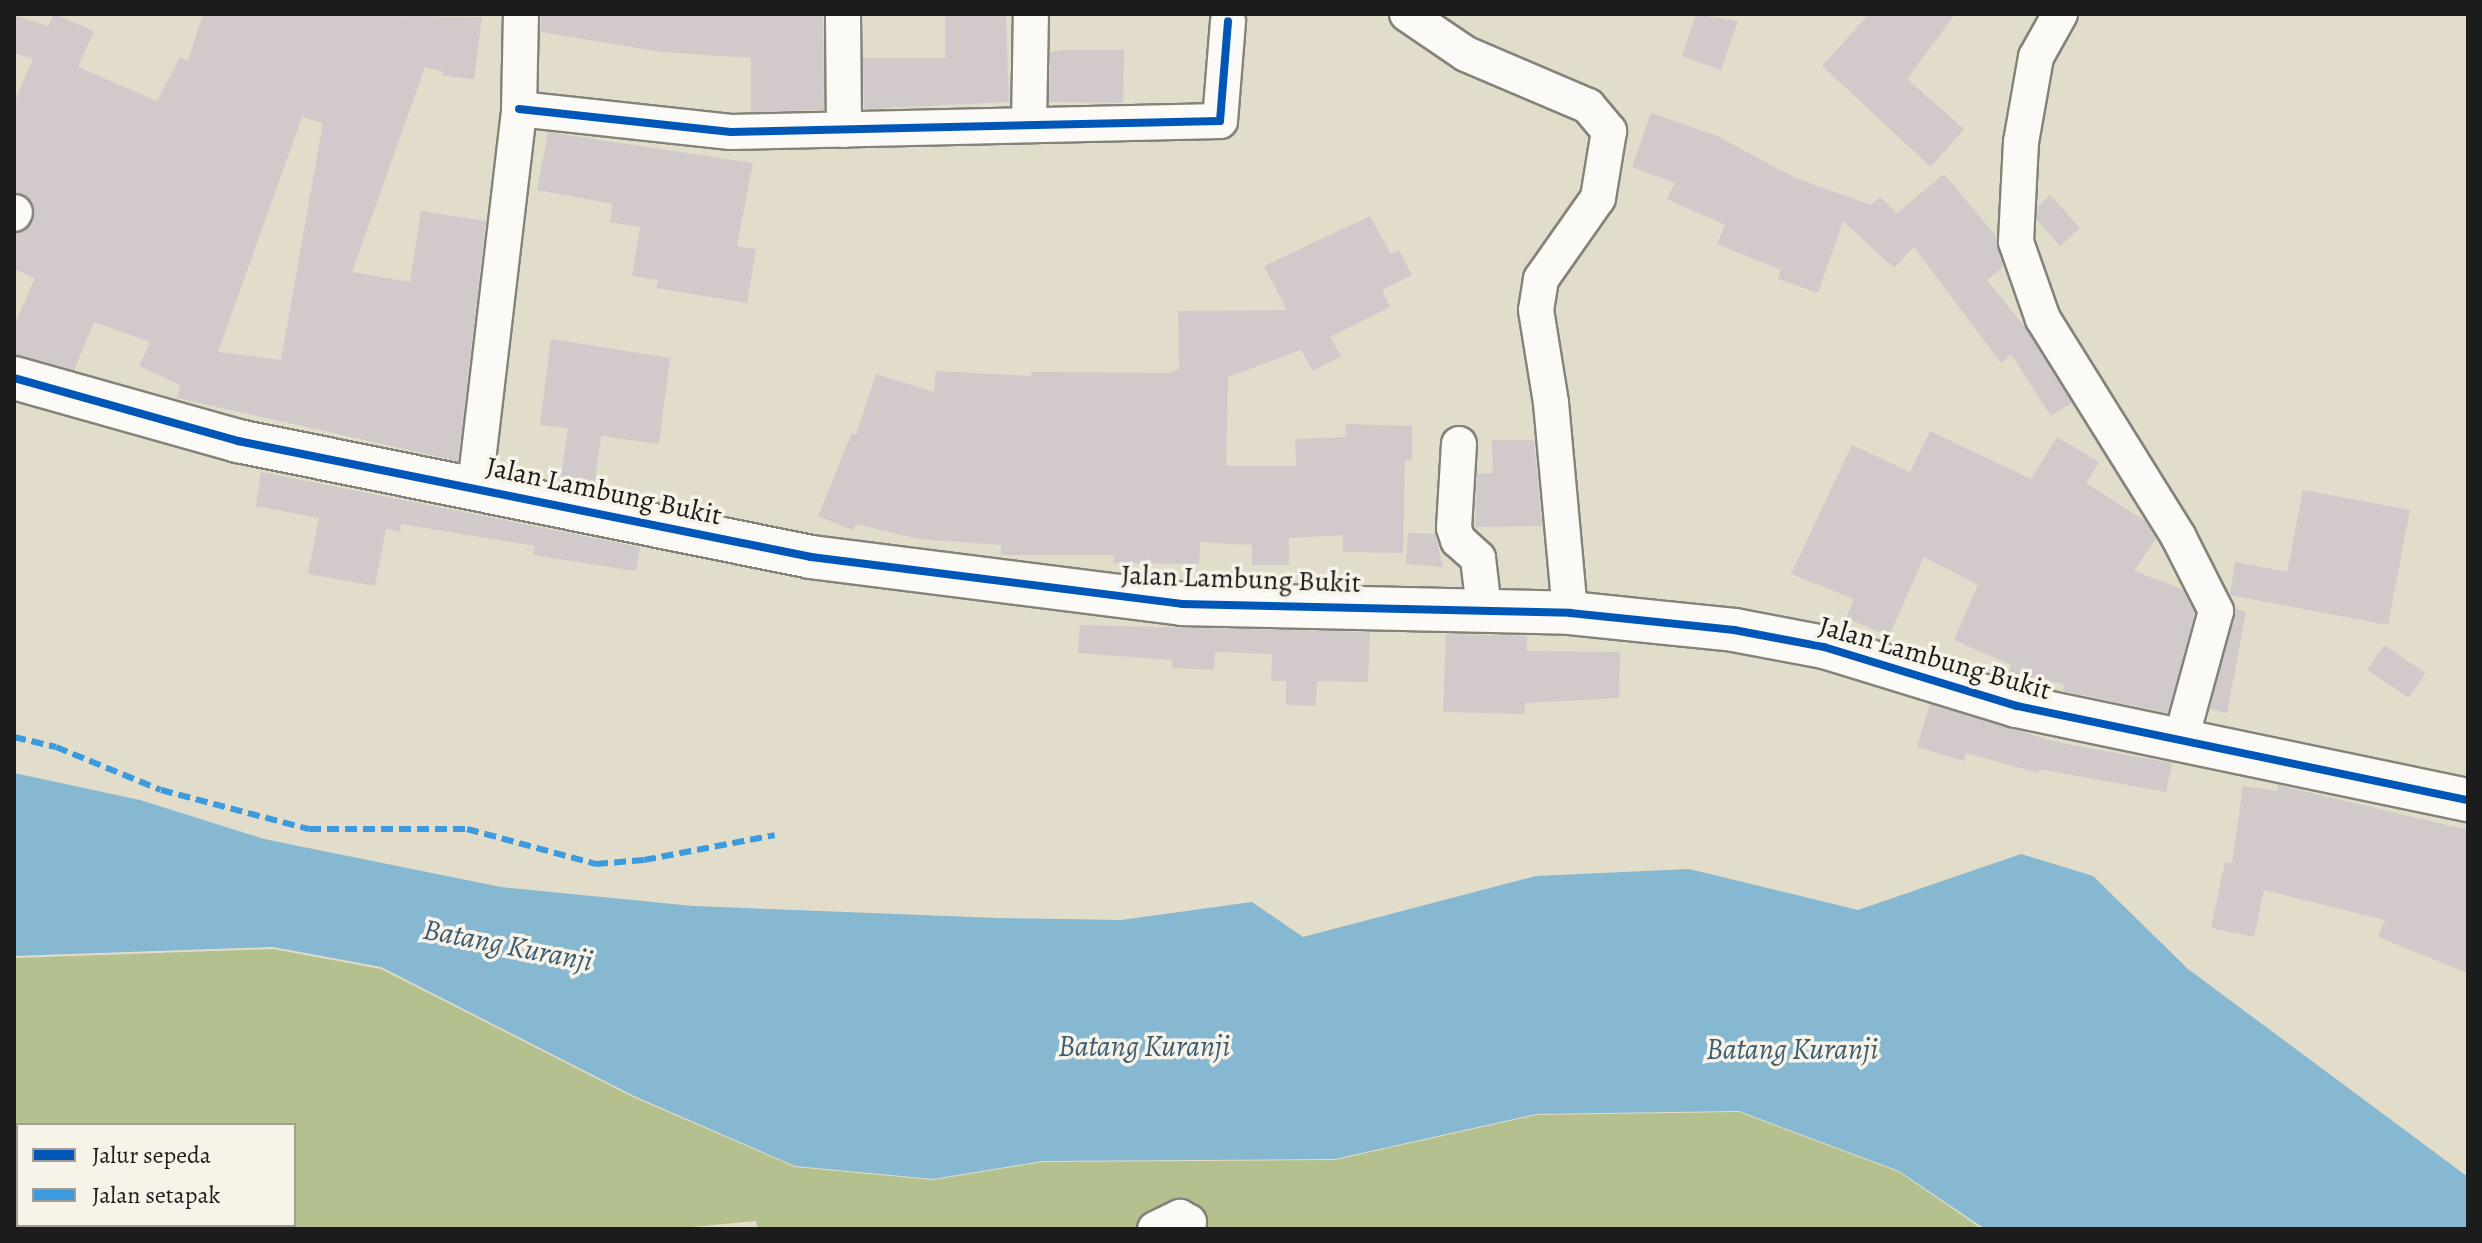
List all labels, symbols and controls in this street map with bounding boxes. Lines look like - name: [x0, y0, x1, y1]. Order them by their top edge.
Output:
- street label: Jalan Lambung Bukit: [483, 450, 725, 532]
- street label: Jalan Lambung Bukit: [1121, 558, 1361, 600]
- street label: Jalan Lambung Bukit: [1815, 609, 2055, 707]
- water label: Batang Kuranji: [420, 911, 596, 979]
- water label: Batang Kuranji: [1058, 1028, 1230, 1064]
- water label: Batang Kuranji: [1706, 1031, 1878, 1067]
- legend: [16, 1123, 296, 1227]
- text: Jalur sepeda: [92, 1139, 211, 1171]
- text: Jalan setapak: [92, 1179, 221, 1211]

